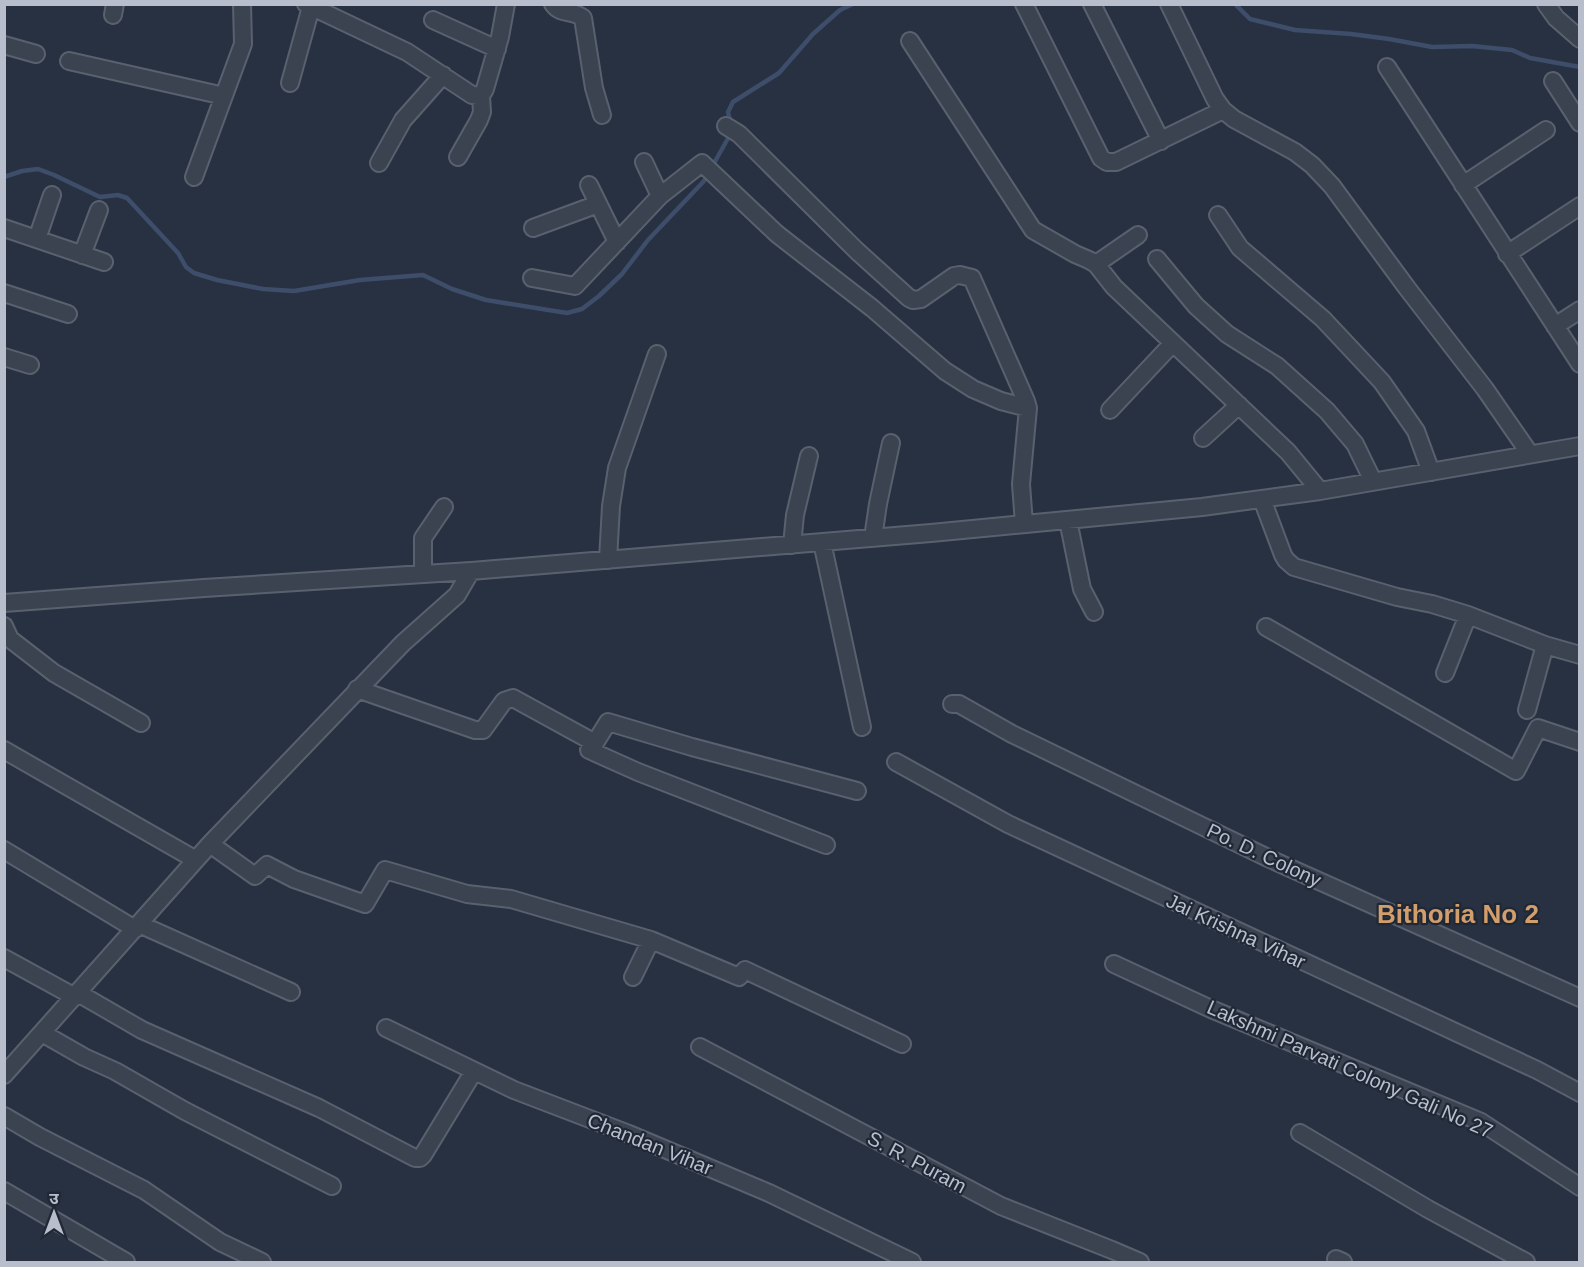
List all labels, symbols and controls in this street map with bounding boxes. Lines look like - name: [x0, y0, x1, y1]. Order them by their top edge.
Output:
- street label: Po. D. Colony: [1203, 819, 1325, 891]
- street label: Jai Krishna Vihar: [1163, 889, 1309, 973]
- district label: Bithoria No 2: [1377, 899, 1539, 929]
- street label: Lakshmi Parvati Colony Gali No 27: [1204, 996, 1496, 1142]
- street label: Chandan Vihar: [584, 1109, 716, 1179]
- street label: S. R. Puram: [864, 1127, 970, 1197]
- north arrow: [24, 1183, 84, 1243]
- text: उ: [49, 1190, 59, 1207]

